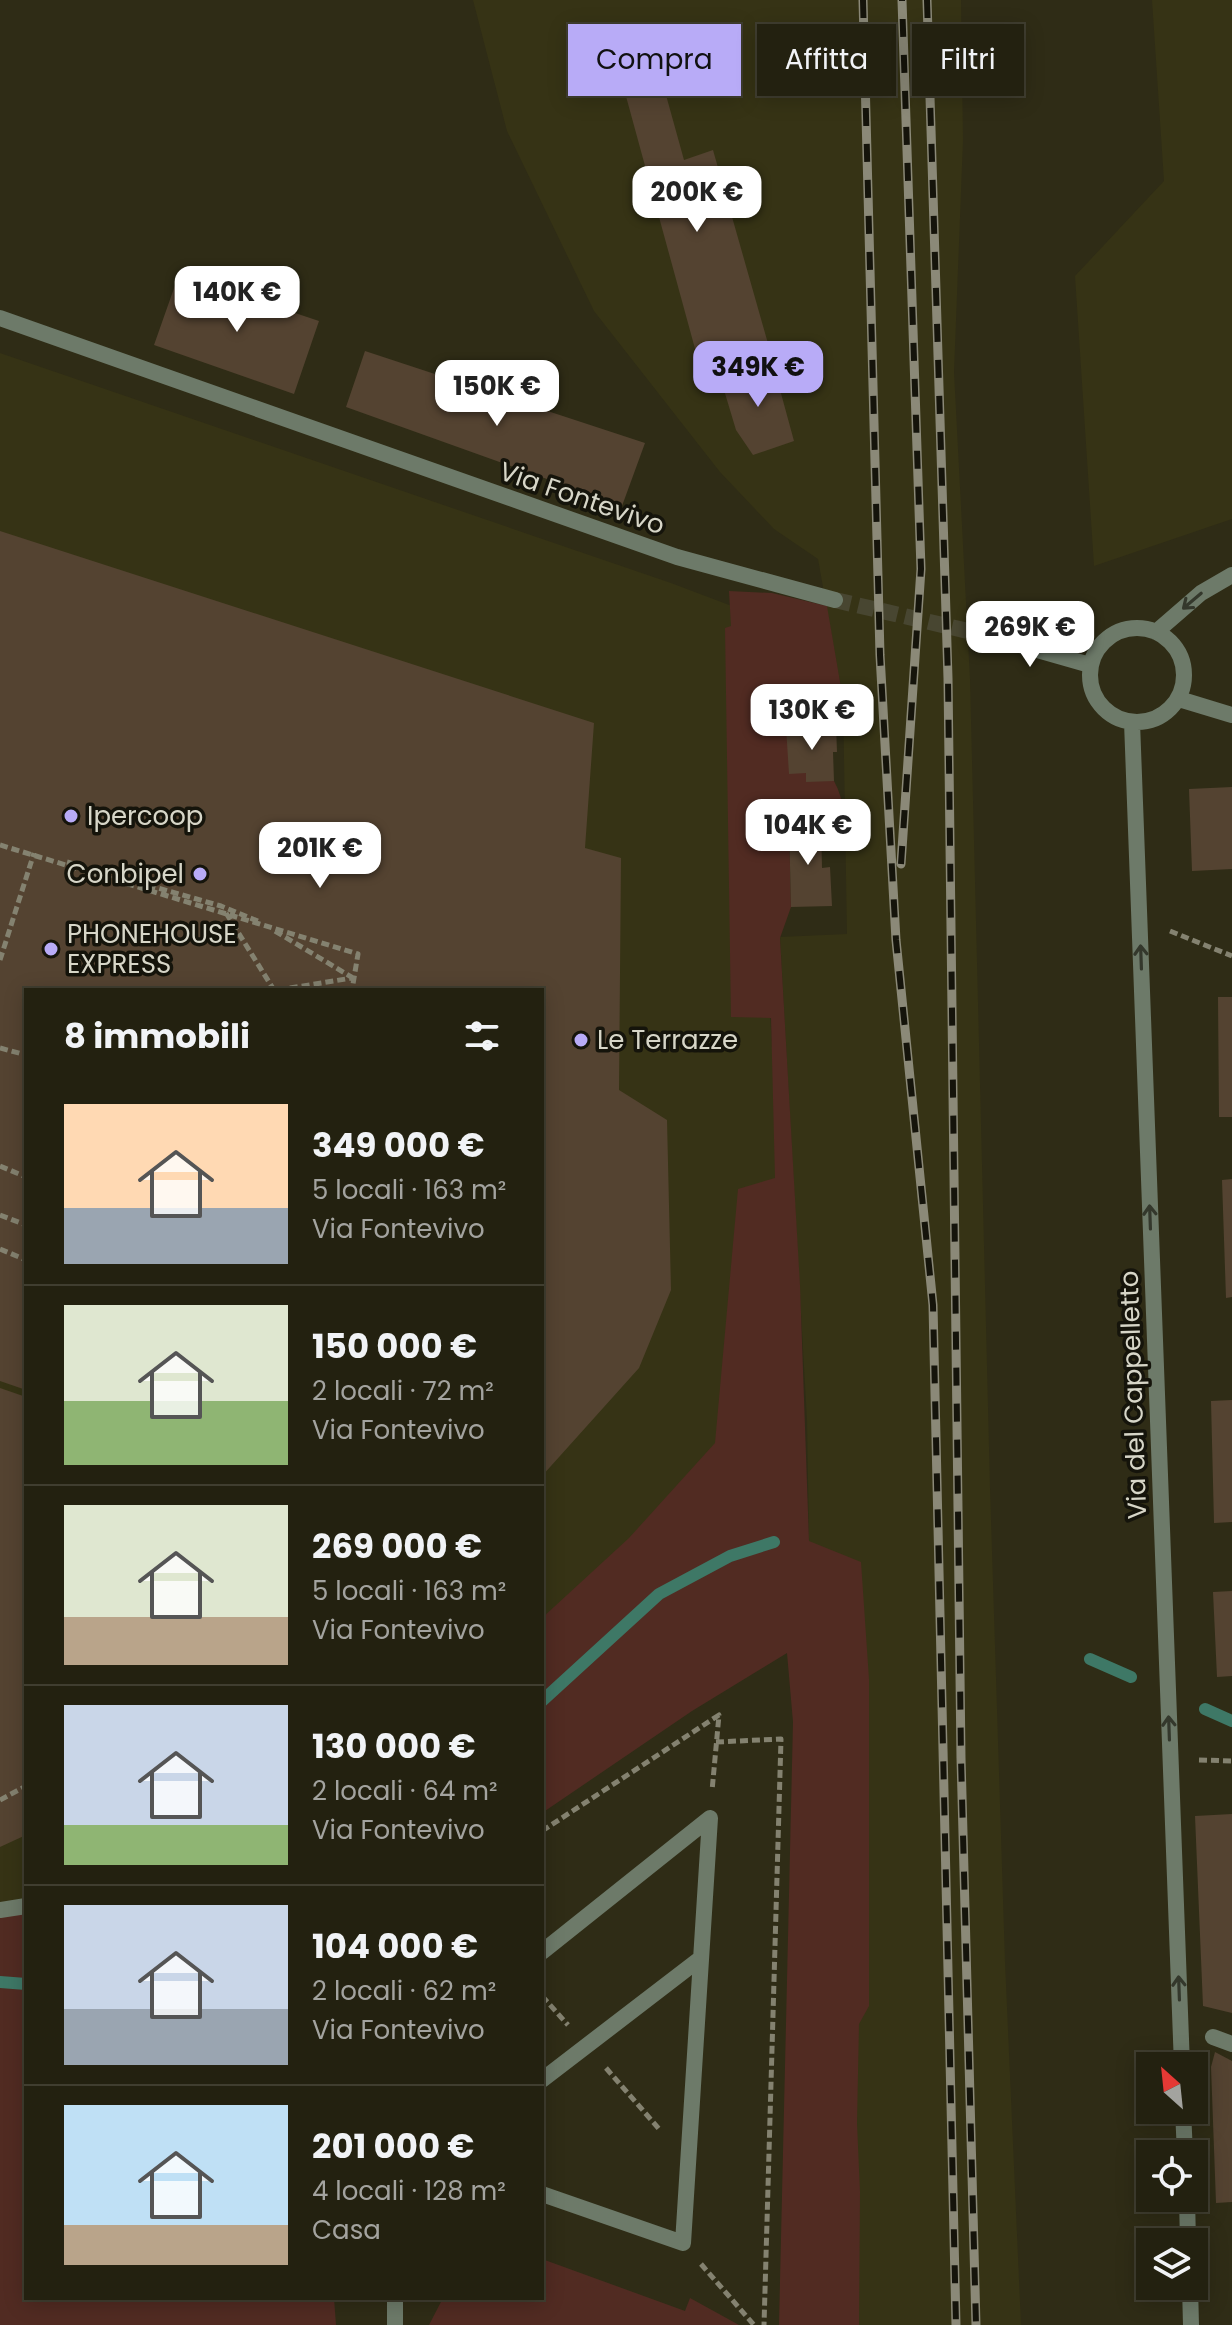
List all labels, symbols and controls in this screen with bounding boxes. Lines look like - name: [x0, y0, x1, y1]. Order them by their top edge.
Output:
- chip: Compra: [568, 24, 741, 96]
- chip: Affitta: [757, 24, 896, 96]
- chip: Filtri: [912, 24, 1024, 96]
- pin: 200K €: [632, 166, 762, 234]
- text: 200K €: [650, 174, 744, 210]
- pin: 140K €: [172, 266, 302, 334]
- text: 140K €: [193, 274, 281, 310]
- pin: 349K €: [693, 341, 823, 409]
- text: 349K €: [711, 349, 805, 385]
- pin: 150K €: [432, 360, 562, 428]
- text: 150K €: [453, 368, 541, 404]
- street label: Via Fontevivo: [495, 453, 669, 543]
- one-way arrow: [1183, 592, 1203, 610]
- pin: 269K €: [965, 601, 1095, 669]
- text: 269K €: [984, 609, 1076, 645]
- pin: 130K €: [747, 684, 877, 752]
- text: 130K €: [769, 692, 855, 728]
- place label: Ipercoop: [87, 798, 203, 834]
- pin: 104K €: [743, 799, 873, 867]
- marker: Ipercoop: [62, 807, 80, 825]
- text: 104K €: [764, 807, 852, 843]
- pin: 201K €: [255, 822, 385, 890]
- text: 201K €: [277, 830, 363, 866]
- place label: Conbipel: [67, 856, 184, 892]
- marker: Conbipel: [191, 865, 209, 883]
- place label: PHONEHOUSE EXPRESS: [67, 916, 237, 982]
- marker: PHONEHOUSE EXPRESS: [42, 940, 60, 958]
- one-way arrow: [1133, 944, 1148, 971]
- text: 8 immobili: [64, 1012, 250, 1060]
- icon: filters: [460, 1014, 504, 1058]
- place label: Le Terrazze: [597, 1022, 738, 1058]
- marker: Le Terrazze: [572, 1031, 590, 1049]
- text: 349 000 €: [312, 1121, 484, 1169]
- icon: home: [128, 1136, 224, 1232]
- text: 5 locali · 163 m²: [312, 1172, 506, 1208]
- one-way arrow: [1143, 1204, 1158, 1231]
- text: Via Fontevivo: [312, 1211, 485, 1247]
- street label: Via del Cappelletto: [1111, 1270, 1155, 1520]
- text: 150 000 €: [312, 1322, 477, 1370]
- icon: home: [128, 1337, 224, 1433]
- text: 2 locali · 72 m²: [312, 1373, 494, 1409]
- text: Via Fontevivo: [312, 1412, 485, 1448]
- text: 269 000 €: [312, 1522, 482, 1570]
- icon: home: [128, 1537, 224, 1633]
- text: 5 locali · 163 m²: [312, 1573, 506, 1609]
- text: Via Fontevivo: [312, 1612, 485, 1648]
- one-way arrow: [1162, 1715, 1177, 1742]
- text: 130 000 €: [312, 1722, 476, 1770]
- icon: home: [128, 1737, 224, 1833]
- text: 2 locali · 64 m²: [312, 1773, 498, 1809]
- text: Via Fontevivo: [312, 1812, 485, 1848]
- text: 104 000 €: [312, 1922, 478, 1970]
- icon: home: [128, 1937, 224, 2033]
- text: 2 locali · 62 m²: [312, 1973, 496, 2009]
- one-way arrow: [1171, 1975, 1186, 2002]
- text: Via Fontevivo: [312, 2012, 485, 2048]
- north arrow: [1136, 2052, 1208, 2124]
- map controls: [1136, 2052, 1208, 2300]
- text: 201 000 €: [312, 2122, 474, 2170]
- icon: home: [128, 2137, 224, 2233]
- button: locate: [1136, 2140, 1208, 2212]
- text: 4 locali · 128 m²: [312, 2173, 506, 2209]
- text: Casa: [312, 2212, 381, 2248]
- button: layers: [1136, 2228, 1208, 2300]

